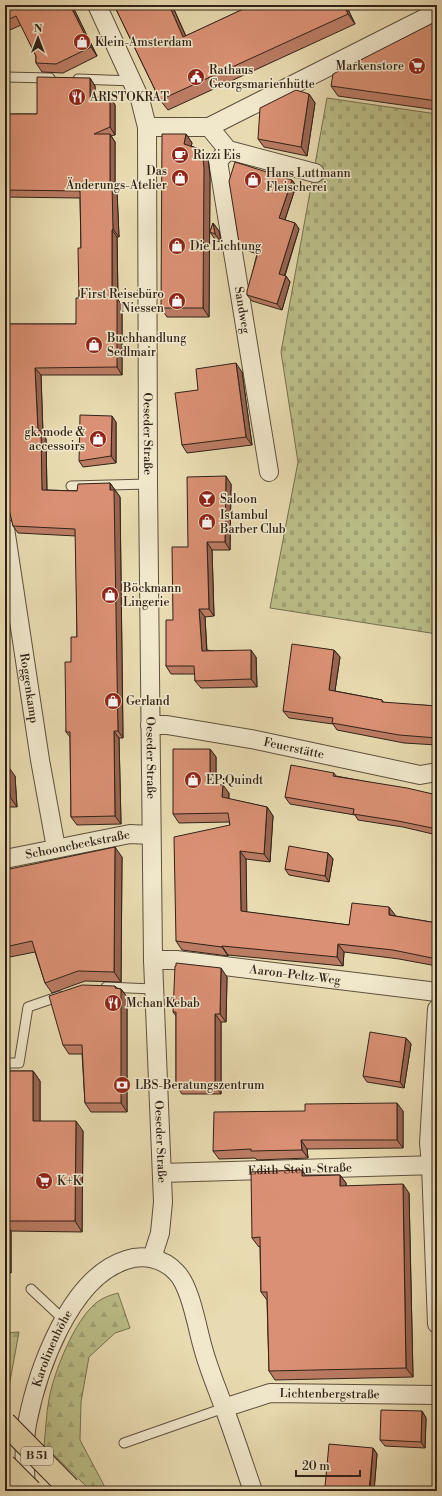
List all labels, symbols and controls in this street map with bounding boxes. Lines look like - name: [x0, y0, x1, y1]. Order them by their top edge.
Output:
- north arrow: [18, 18, 58, 58]
- text: N: [34, 22, 43, 36]
- shop icon: Klein-Amsterdam: [72, 32, 92, 52]
- place label: Klein-Amsterdam: [95, 35, 192, 50]
- supermarket icon: Markenstore: [407, 56, 427, 76]
- place label: Markenstore: [336, 59, 404, 74]
- place label: Rathaus Georgsmarienhütte: [209, 63, 315, 92]
- public building icon: Rathaus Georgsmarienhütte: [186, 67, 206, 87]
- restaurant icon: ARISTOKRAT: [67, 87, 87, 107]
- place label: ARISTOKRAT: [89, 90, 169, 105]
- cafe icon: Rizzi Eis: [170, 145, 190, 165]
- place label: Rizzi Eis: [193, 148, 241, 163]
- place label: Das Änderungs-Atelier: [65, 164, 167, 193]
- place label: Hans Luttmann Fleischerei: [266, 166, 351, 195]
- shop icon: Das Änderungs-Atelier: [170, 168, 190, 188]
- shop icon: Hans Luttmann Fleischerei: [243, 170, 263, 190]
- shop icon: Die Lichtung: [167, 236, 187, 256]
- place label: Die Lichtung: [190, 239, 262, 254]
- street label: Sandweg: [231, 285, 254, 336]
- place label: First Reisebüro Niessen: [80, 287, 164, 316]
- shop icon: First Reisebüro Niessen: [167, 291, 187, 311]
- place label: Buchhandlung Sedlmair: [106, 331, 187, 360]
- shop icon: Buchhandlung Sedlmair: [84, 335, 104, 355]
- street label: Oeseder Straße: [140, 392, 155, 475]
- place label: gk. mode & accessoirs: [25, 425, 85, 454]
- shop icon: gk. mode & accessoirs: [88, 429, 108, 449]
- bar icon: Saloon: [197, 489, 217, 509]
- place label: Saloon: [220, 492, 257, 507]
- place label: Istambul Barber Club: [219, 508, 286, 537]
- shop icon: Istambul Barber Club: [197, 512, 217, 532]
- place label: Böckmann Lingerie: [122, 581, 181, 610]
- shop icon: Böckmann Lingerie: [100, 585, 120, 605]
- street label: Roggenkamp: [16, 652, 42, 724]
- shop icon: Gerland: [103, 691, 123, 711]
- place label: Gerland: [126, 694, 170, 709]
- street label: Oeseder Straße: [143, 716, 159, 799]
- street label: Feuerstätte: [262, 734, 326, 762]
- shop icon: EP:Quindt: [183, 770, 203, 790]
- place label: EP:Quindt: [206, 773, 264, 788]
- street label: Schoonebeekstraße: [24, 827, 131, 862]
- street label: Aaron-Peltz-Weg: [248, 961, 342, 988]
- restaurant icon: Mchan Kebab: [103, 993, 123, 1013]
- place label: Mchan Kebab: [126, 996, 200, 1011]
- bank icon: LBS-Beratungszentrum: [112, 1075, 132, 1095]
- place label: LBS-Beratungszentrum: [135, 1078, 265, 1093]
- street label: Oeseder Straße: [151, 1100, 170, 1183]
- street label: Edith-Stein-Straße: [248, 1160, 352, 1178]
- supermarket icon: K+K: [34, 1171, 54, 1191]
- place label: K+K: [57, 1174, 83, 1189]
- street label: Karolinenhöhe: [29, 1307, 75, 1389]
- street label: Lichtenbergstraße: [279, 1386, 380, 1402]
- road number: B 51: [21, 1447, 53, 1465]
- scale bar: [296, 1452, 360, 1478]
- text: 20 m: [302, 1459, 330, 1474]

